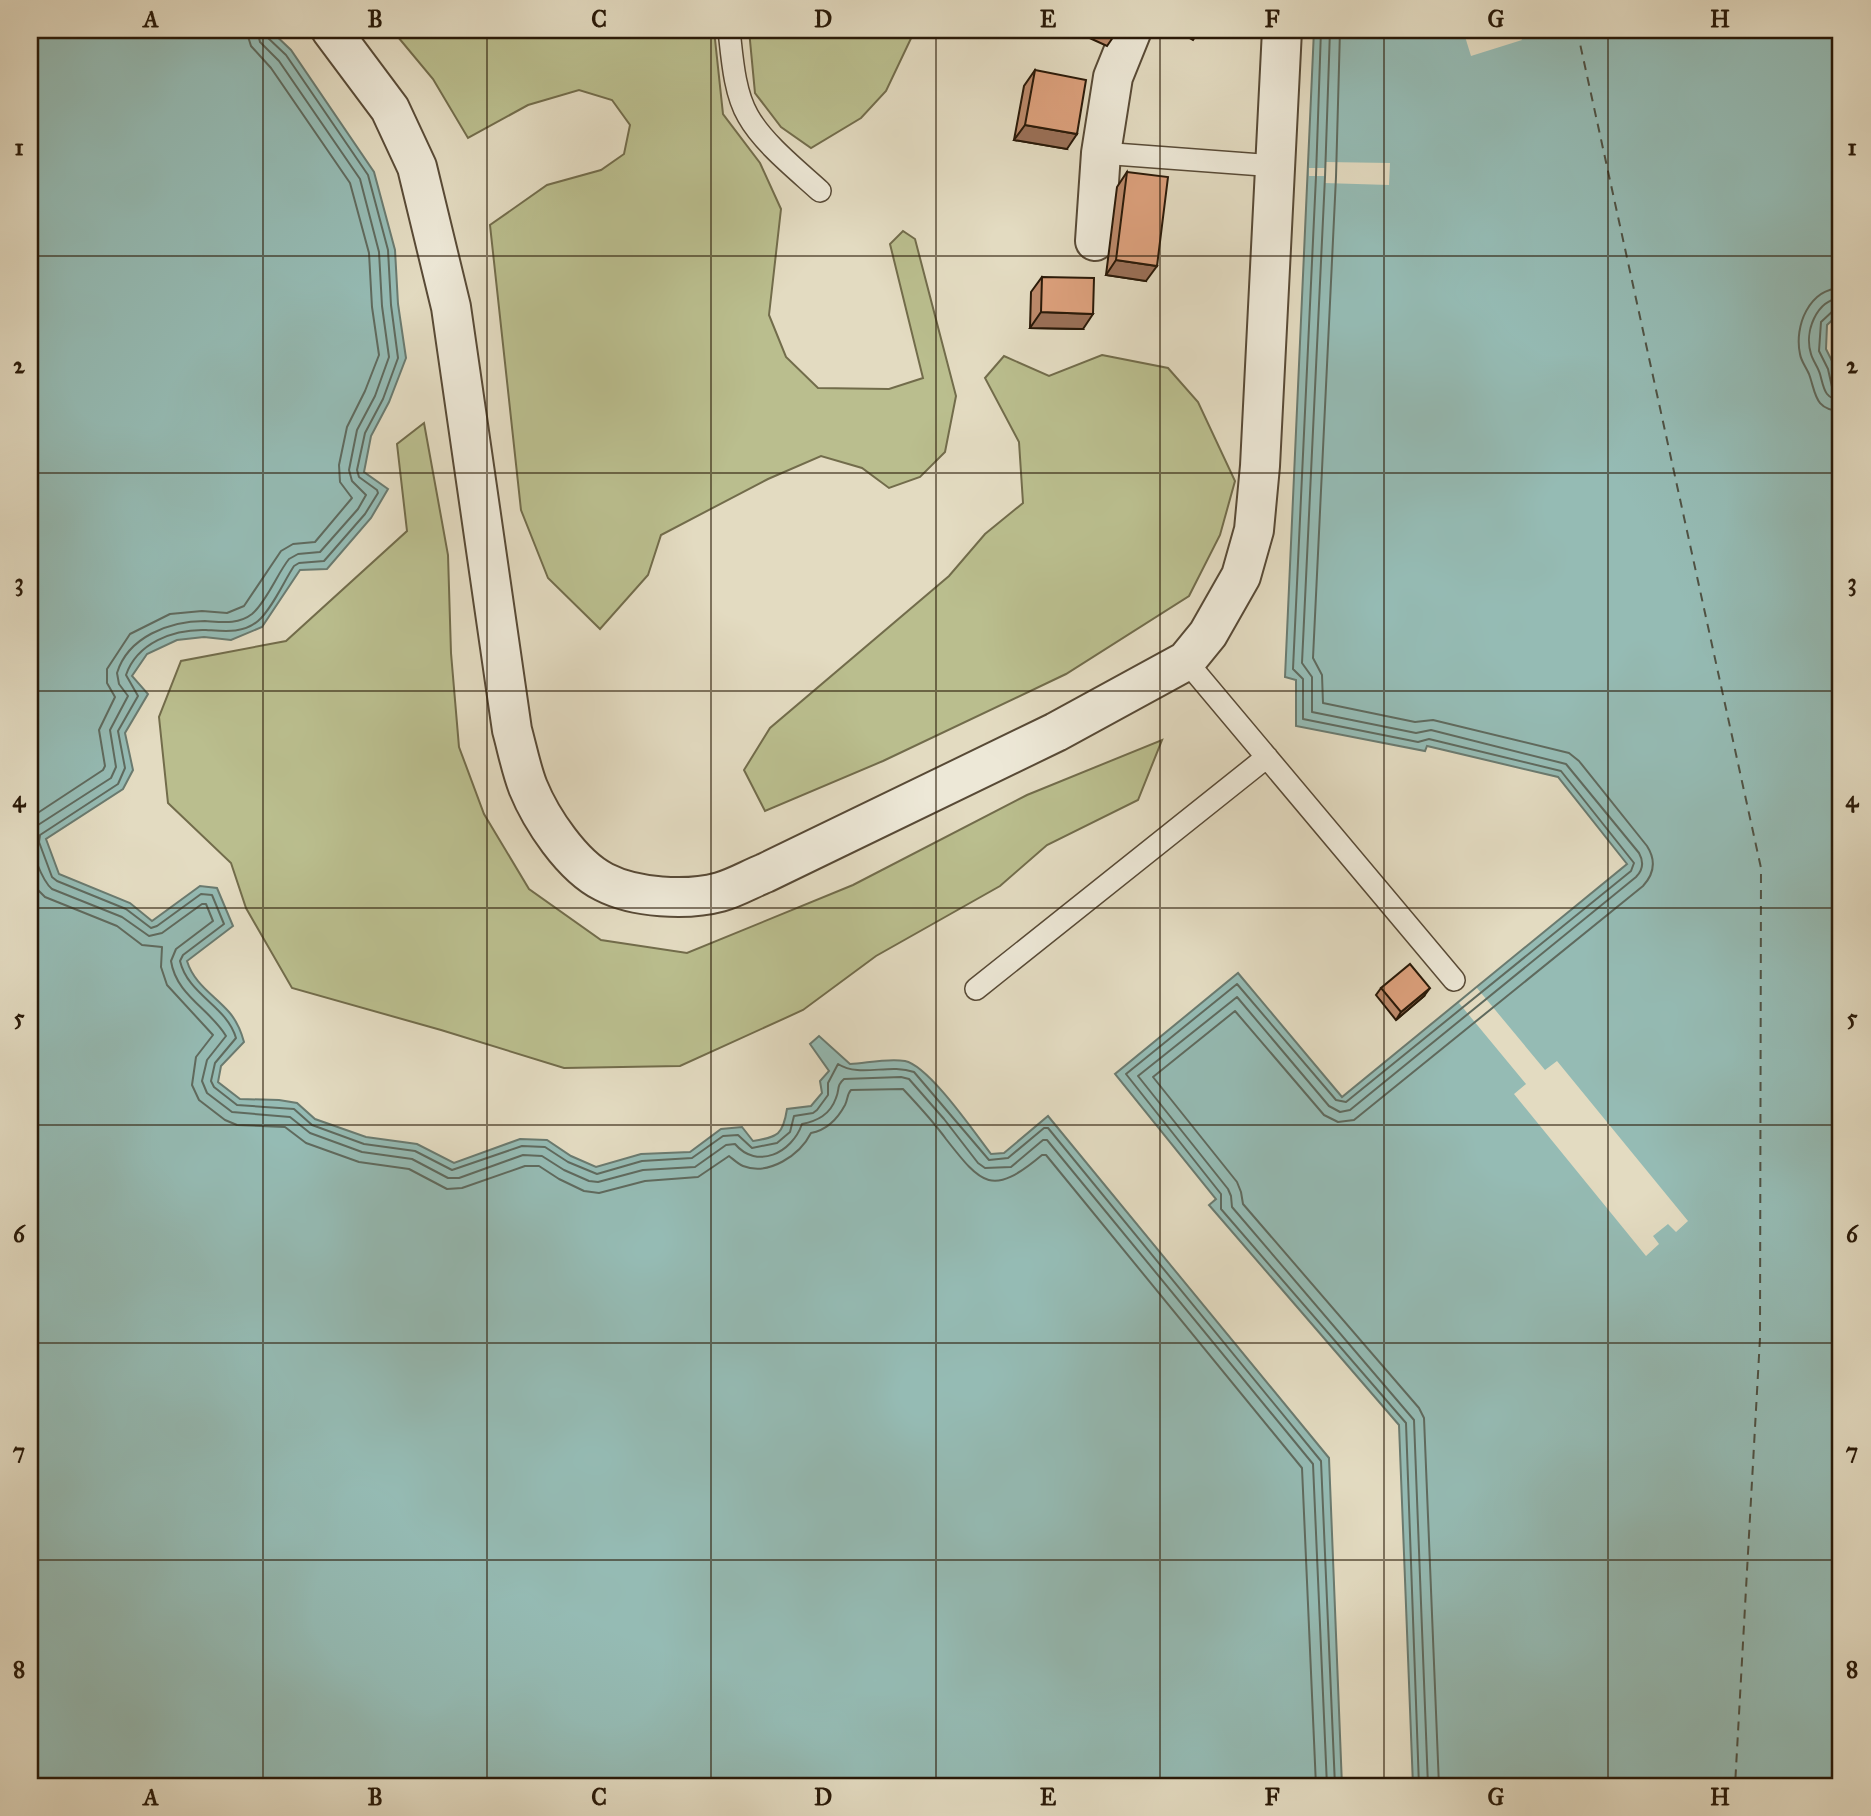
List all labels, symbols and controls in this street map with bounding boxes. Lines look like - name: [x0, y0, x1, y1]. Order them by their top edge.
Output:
- text: A: [141, 5, 159, 33]
- text: B: [367, 5, 383, 33]
- text: C: [591, 5, 607, 33]
- text: D: [814, 5, 832, 33]
- text: E: [1040, 5, 1057, 33]
- text: F: [1264, 5, 1280, 33]
- text: G: [1488, 5, 1505, 33]
- text: H: [1710, 5, 1730, 33]
- text: 1: [14, 133, 24, 161]
- text: 1: [1847, 133, 1857, 161]
- text: 2: [13, 351, 25, 379]
- text: 2: [1846, 351, 1858, 379]
- text: 3: [14, 568, 24, 597]
- text: 3: [1847, 568, 1857, 597]
- text: 4: [13, 785, 27, 813]
- text: 4: [1846, 785, 1860, 813]
- text: 5: [14, 1003, 25, 1031]
- text: 5: [1847, 1003, 1858, 1031]
- text: 6: [13, 1220, 26, 1248]
- text: 6: [1846, 1220, 1859, 1248]
- text: 7: [13, 1437, 25, 1465]
- text: 7: [1846, 1437, 1858, 1465]
- text: 8: [13, 1655, 25, 1683]
- text: 8: [1846, 1655, 1858, 1683]
- text: A: [141, 1783, 159, 1811]
- text: B: [367, 1783, 383, 1811]
- text: C: [591, 1783, 607, 1811]
- text: D: [814, 1783, 832, 1811]
- text: E: [1040, 1783, 1057, 1811]
- text: F: [1264, 1783, 1280, 1811]
- text: G: [1488, 1783, 1505, 1811]
- text: H: [1710, 1783, 1730, 1811]

